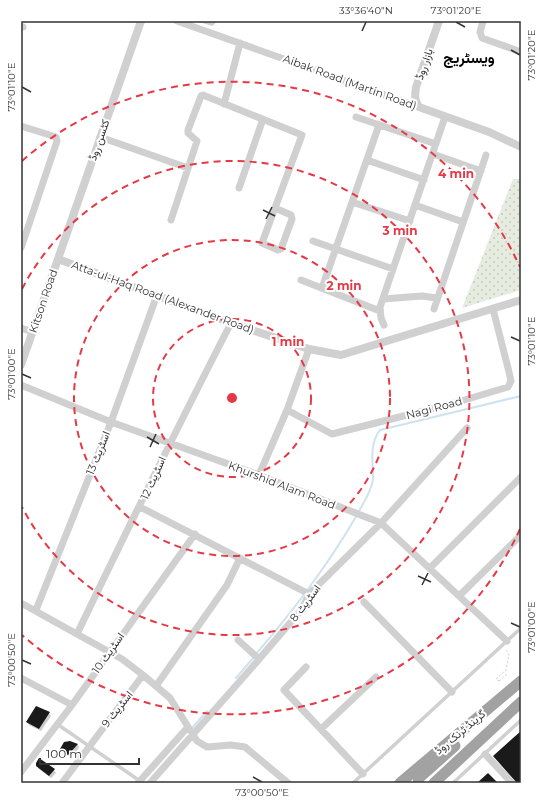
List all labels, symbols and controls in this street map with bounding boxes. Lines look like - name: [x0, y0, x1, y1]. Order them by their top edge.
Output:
- text: 33°36'40"N: [339, 4, 393, 17]
- text: 73°01'20"E: [431, 4, 482, 17]
- text: 73°01'20"E: [525, 29, 538, 80]
- street label: بازار روڈ: [412, 47, 436, 81]
- district label: ویسٹریج: [443, 48, 495, 68]
- street label: Aibak Road (Martin Road): [281, 51, 419, 113]
- text: 73°01'10"E: [5, 62, 18, 111]
- street label: کٹسن روڈ: [85, 118, 113, 162]
- text: 4 min: [438, 166, 474, 181]
- text: 3 min: [382, 223, 418, 238]
- street label: Atta-ul-Haq Road (Alexander Road): [70, 257, 256, 337]
- street label: Kitson Road: [26, 267, 60, 335]
- text: 2 min: [327, 278, 361, 293]
- text: 73°01'10"E: [525, 316, 538, 365]
- text: 1 min: [272, 334, 304, 349]
- text: 73°01'00"E: [5, 348, 18, 400]
- centre of rings: [225, 391, 239, 405]
- street label: Nagi Road: [404, 394, 464, 422]
- street label: اسٹریٹ 13: [83, 429, 113, 477]
- street label: اسٹریٹ 12: [137, 454, 169, 502]
- street label: Khurshid Alam Road: [226, 458, 338, 512]
- street label: اسٹریٹ 8: [287, 582, 323, 624]
- text: 73°01'00"E: [525, 601, 538, 653]
- street label: اسٹریٹ 10: [89, 630, 127, 676]
- text: 73°00'50"E: [5, 633, 18, 687]
- street label: اسٹریٹ 9: [98, 688, 136, 730]
- street label: گرینڈ ٹرنک روڈ: [432, 707, 488, 757]
- scale bar: [40, 740, 139, 766]
- text: 100 m: [46, 746, 82, 761]
- text: 73°00'50"E: [235, 786, 289, 799]

